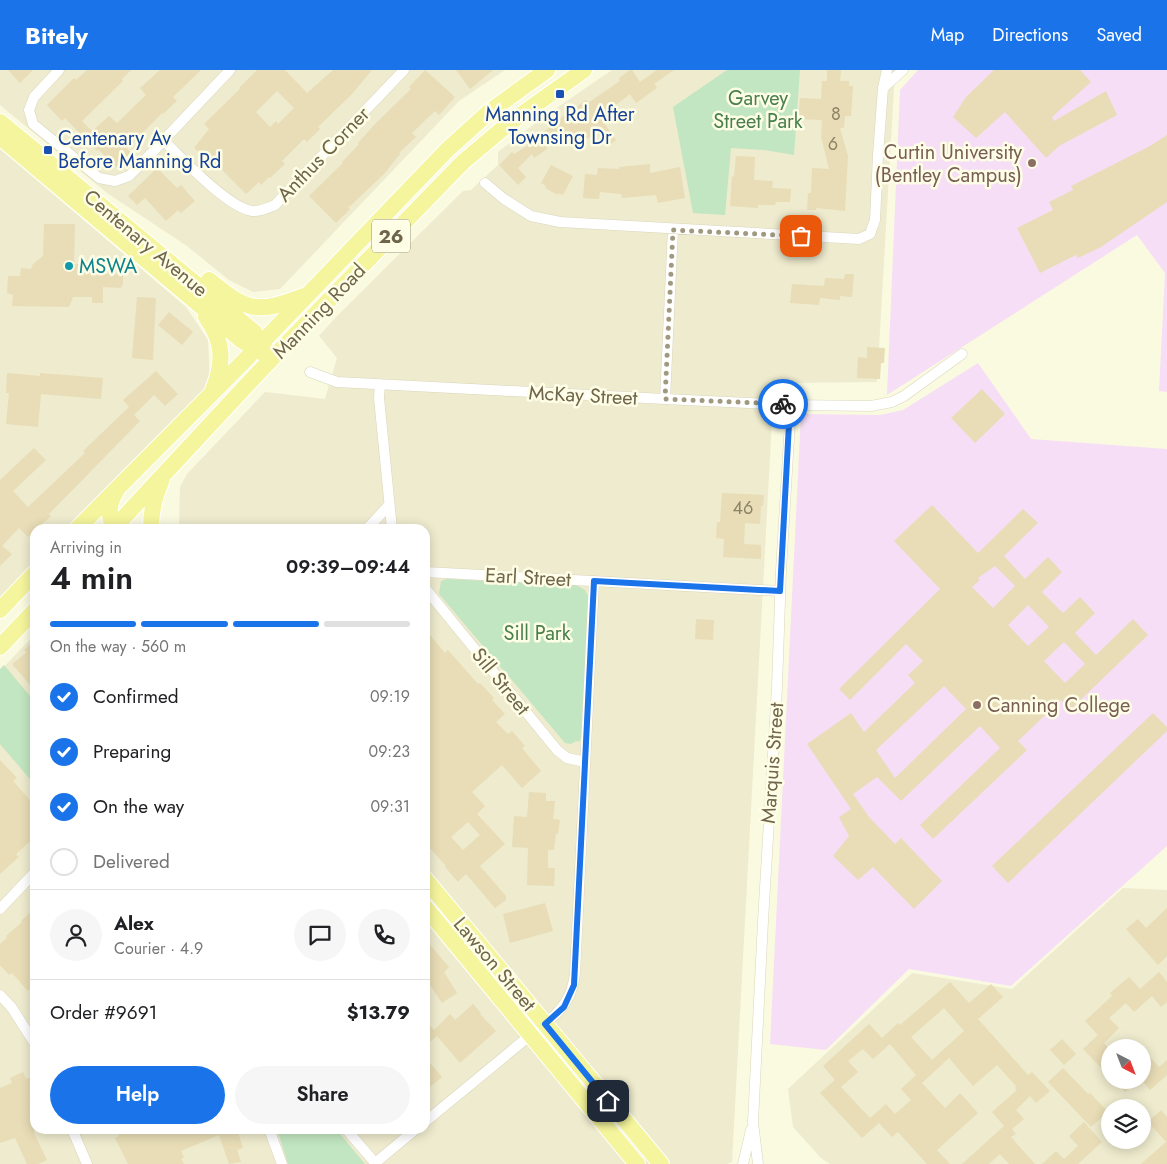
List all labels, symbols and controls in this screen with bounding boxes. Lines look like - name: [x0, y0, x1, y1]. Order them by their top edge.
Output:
- text: Bitely: [25, 18, 88, 53]
- text: Map: [931, 22, 964, 48]
- text: Directions: [992, 22, 1068, 48]
- text: Saved: [1096, 22, 1142, 48]
- park label: Garvey Street Park: [713, 84, 803, 136]
- marker: Manning Rd After Townsing Dr: [554, 88, 566, 100]
- street label: Anthus Corner: [270, 100, 377, 209]
- place label: Manning Rd After Townsing Dr: [485, 100, 635, 152]
- house number: 8: [831, 101, 841, 127]
- place label: Centenary Av Before Manning Rd: [58, 124, 221, 176]
- house number: 6: [828, 131, 838, 157]
- place label: Curtin University (Bentley Campus): [875, 138, 1022, 190]
- marker: Centenary Av Before Manning Rd: [42, 144, 54, 156]
- marker: Curtin University (Bentley Campus): [1026, 157, 1038, 169]
- street label: Centenary Avenue: [77, 183, 214, 304]
- pin: [780, 215, 822, 257]
- road number: 26: [372, 220, 410, 252]
- icon: bag: [787, 222, 815, 250]
- place label: MSWA: [79, 252, 138, 281]
- street label: Manning Road: [266, 257, 373, 366]
- marker: MSWA: [63, 260, 75, 272]
- street label: McKay Street: [528, 378, 638, 413]
- courier: [758, 379, 808, 429]
- icon: bike: [769, 390, 797, 418]
- house number: 46: [733, 495, 753, 521]
- text: Arriving in: [50, 536, 122, 559]
- text: 09:39–09:44: [286, 553, 410, 580]
- text: 4 min: [50, 555, 133, 601]
- street label: Earl Street: [484, 561, 572, 594]
- park label: Sill Park: [504, 619, 571, 648]
- text: On the way · 560 m: [50, 635, 186, 658]
- street label: Sill Street: [464, 641, 537, 721]
- icon: check: [50, 683, 78, 711]
- text: Confirmed: [93, 683, 179, 710]
- text: 09:19: [370, 685, 410, 708]
- place label: Canning College: [987, 691, 1130, 720]
- marker: Canning College: [971, 699, 983, 711]
- street label: Marquis Street: [754, 701, 791, 825]
- icon: check: [50, 738, 78, 766]
- text: Preparing: [93, 738, 171, 765]
- text: 09:23: [369, 740, 410, 763]
- icon: check: [50, 793, 78, 821]
- text: On the way: [93, 793, 184, 820]
- text: 09:31: [370, 795, 410, 818]
- text: Delivered: [93, 848, 170, 875]
- button: person: [50, 909, 102, 961]
- button: chat: [294, 909, 346, 961]
- button: phone: [358, 909, 410, 961]
- text: Alex: [114, 910, 154, 937]
- street label: Lawson Street: [446, 911, 543, 1018]
- text: Courier · 4.9: [114, 937, 203, 960]
- text: Order #9691: [50, 999, 157, 1026]
- text: $13.79: [347, 999, 410, 1026]
- north arrow: [1101, 1039, 1151, 1089]
- map controls: [1101, 1039, 1151, 1149]
- button: Help: [50, 1066, 225, 1124]
- button: Share: [235, 1066, 410, 1124]
- pin: [587, 1080, 629, 1122]
- icon: home: [594, 1087, 622, 1115]
- button: layers: [1101, 1099, 1151, 1149]

